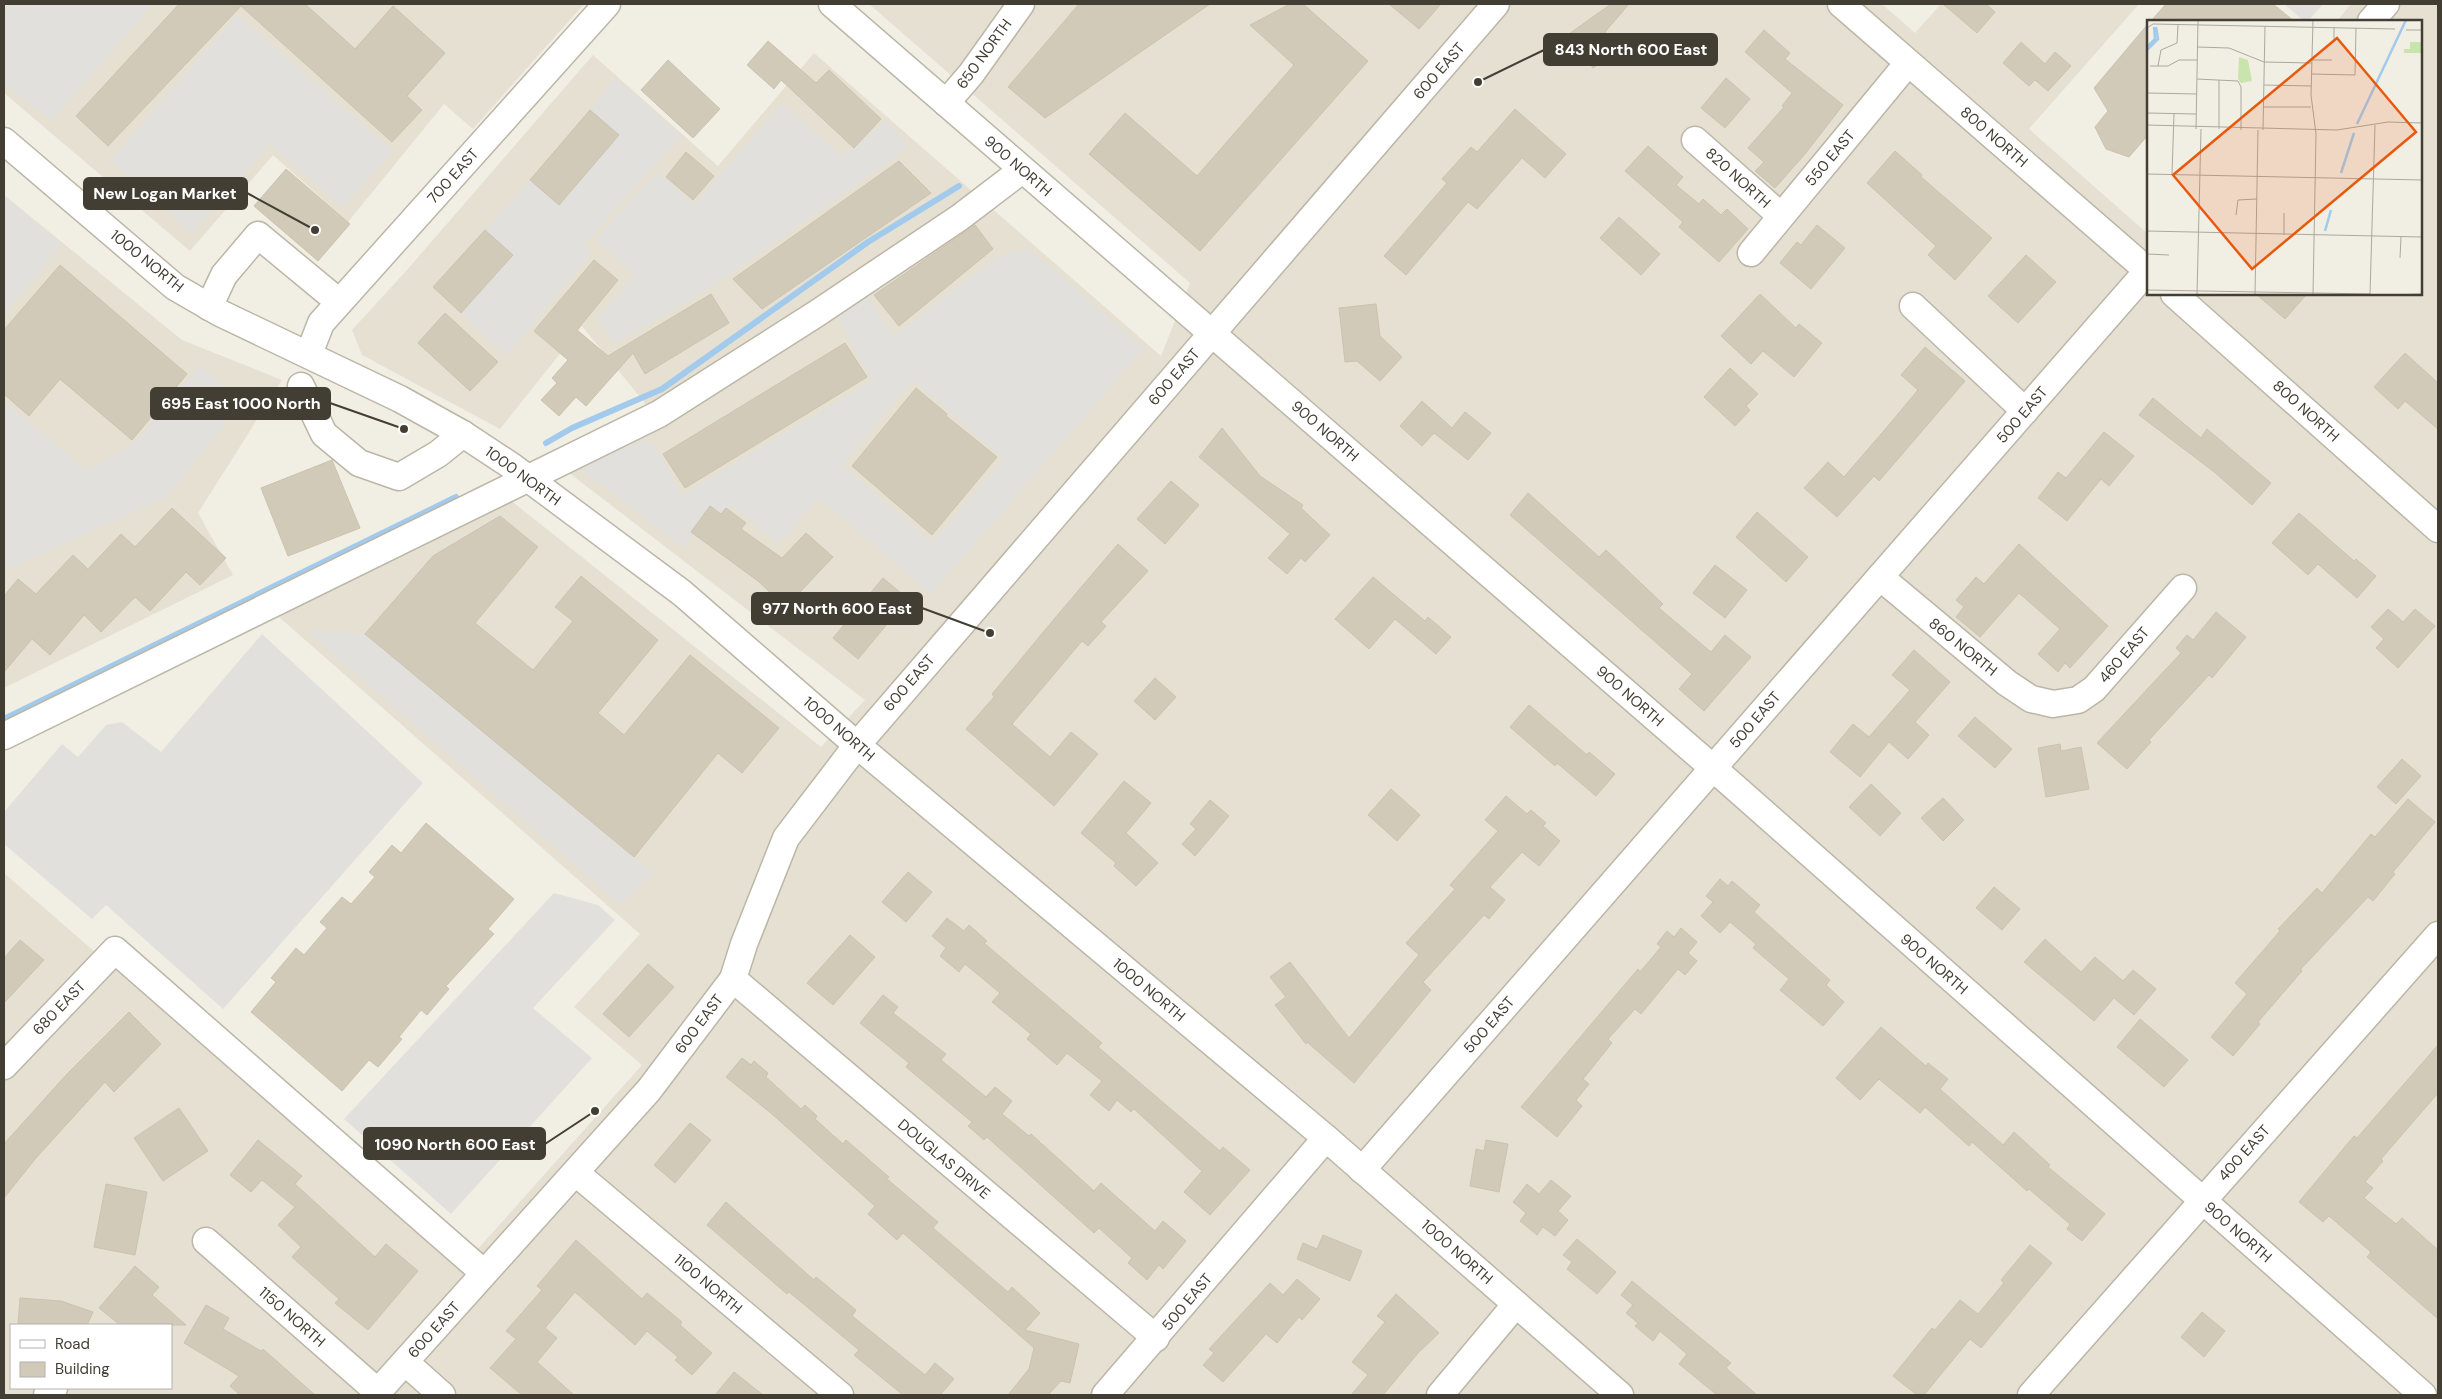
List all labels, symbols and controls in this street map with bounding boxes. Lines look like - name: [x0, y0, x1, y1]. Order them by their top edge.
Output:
- street label: 650 NORTH: [952, 15, 1016, 93]
- inset map: [2147, 20, 2422, 295]
- callout: 843 North 600 East: [1544, 34, 1717, 65]
- street label: 600 EAST: [1409, 38, 1469, 104]
- text: 843 North 600 East: [1555, 39, 1707, 60]
- street label: 800 NORTH: [1956, 102, 2032, 172]
- street label: 550 EAST: [1801, 126, 1859, 190]
- street label: 900 NORTH: [980, 131, 1056, 201]
- street label: 820 NORTH: [1701, 143, 1775, 213]
- street label: 700 EAST: [423, 144, 483, 208]
- callout: New Logan Market: [84, 178, 247, 209]
- text: New Logan Market: [93, 183, 237, 204]
- street label: 1000 NORTH: [106, 225, 188, 297]
- street label: 600 EAST: [1144, 344, 1204, 410]
- street label: 800 NORTH: [2268, 376, 2344, 446]
- street label: 500 EAST: [1992, 382, 2052, 448]
- callout: 695 East 1000 North: [151, 388, 330, 419]
- text: 695 East 1000 North: [161, 393, 321, 414]
- street label: 900 NORTH: [1287, 396, 1363, 466]
- street label: 1000 NORTH: [481, 442, 565, 510]
- callout: 977 North 600 East: [752, 593, 922, 624]
- text: 977 North 600 East: [762, 598, 912, 619]
- street label: 860 NORTH: [1925, 613, 2001, 681]
- street label: 460 EAST: [2094, 623, 2154, 687]
- street label: 600 EAST: [879, 650, 939, 716]
- street label: 900 NORTH: [1592, 661, 1668, 731]
- street label: 500 EAST: [1725, 687, 1785, 753]
- street label: 1000 NORTH: [799, 692, 879, 766]
- street label: 900 NORTH: [1896, 929, 1972, 999]
- street label: 1000 NORTH: [1108, 954, 1190, 1026]
- street label: 680 EAST: [28, 977, 90, 1039]
- street label: 600 EAST: [670, 990, 728, 1058]
- street label: 500 EAST: [1459, 992, 1519, 1058]
- street label: DOUGLAS DRIVE: [894, 1114, 994, 1204]
- street label: 400 EAST: [2214, 1121, 2274, 1185]
- callout: 1090 North 600 East: [364, 1128, 545, 1159]
- text: 1090 North 600 East: [374, 1134, 536, 1155]
- street label: 900 NORTH: [2200, 1197, 2276, 1267]
- street label: 1000 NORTH: [1417, 1215, 1497, 1289]
- street label: 1100 NORTH: [670, 1250, 746, 1318]
- street label: 500 EAST: [1157, 1269, 1217, 1335]
- street label: 1150 NORTH: [254, 1282, 330, 1352]
- street label: 600 EAST: [403, 1298, 465, 1362]
- legend: [10, 1324, 172, 1389]
- text: Road: [55, 1334, 90, 1354]
- text: Building: [55, 1359, 110, 1379]

